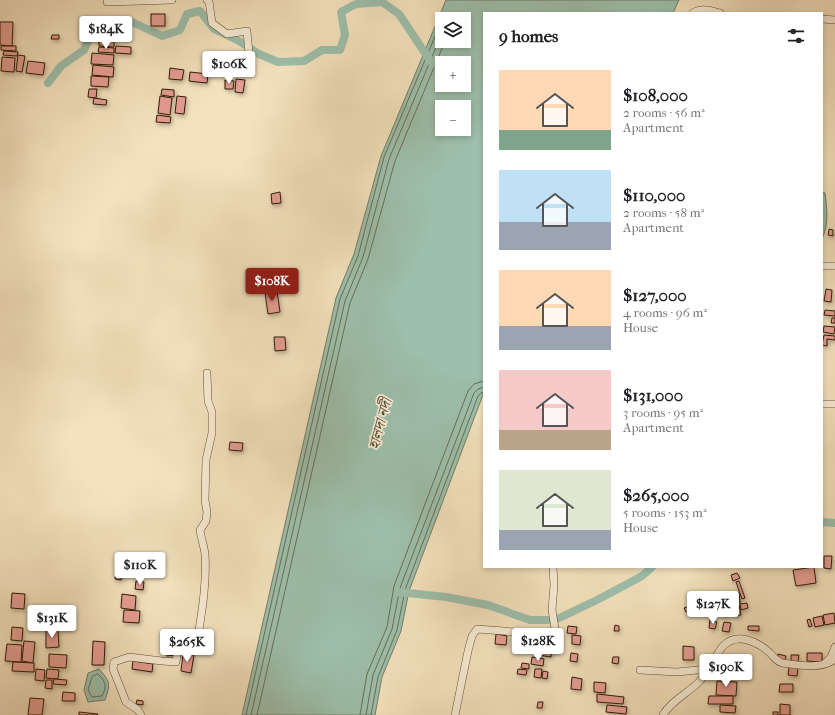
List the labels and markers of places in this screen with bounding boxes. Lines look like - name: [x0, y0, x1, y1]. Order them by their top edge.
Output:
- pin: $184K: [78, 16, 134, 50]
- pin: $106K: [201, 51, 257, 85]
- pin: $108K: [244, 268, 300, 302]
- pin: $110K: [112, 552, 168, 586]
- pin: $127K: [685, 591, 741, 625]
- pin: $131K: [24, 605, 80, 639]
- pin: $128K: [510, 628, 566, 662]
- pin: $265K: [159, 629, 215, 663]
- pin: $190K: [698, 654, 754, 688]

